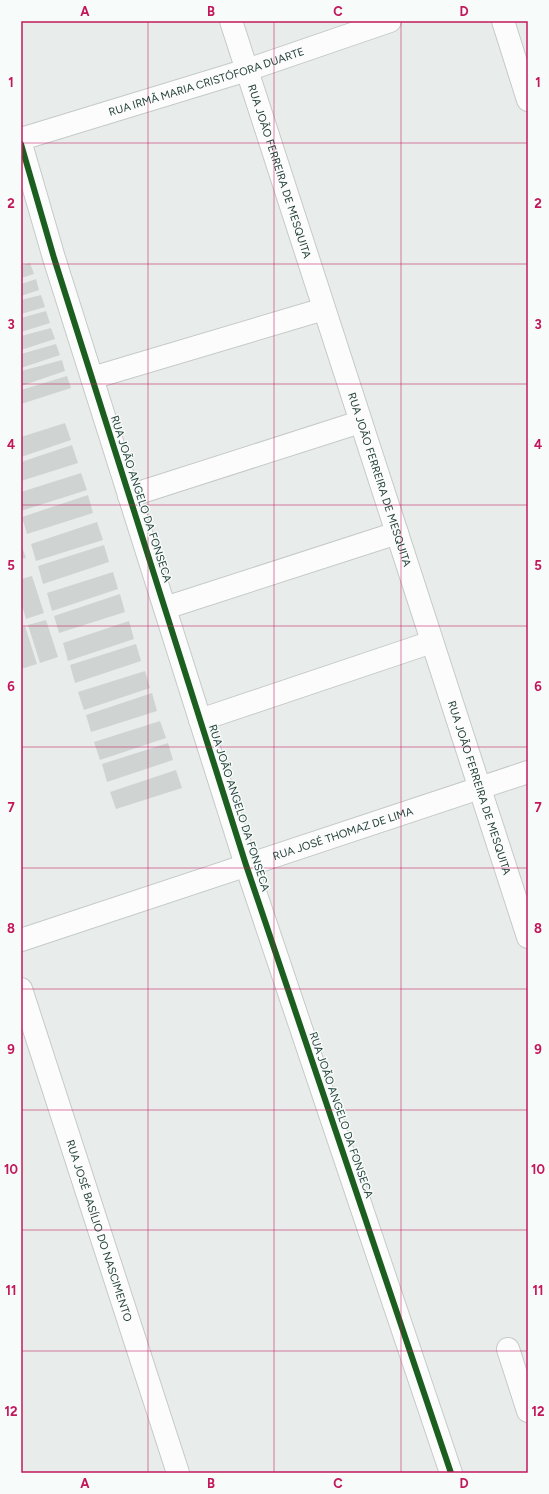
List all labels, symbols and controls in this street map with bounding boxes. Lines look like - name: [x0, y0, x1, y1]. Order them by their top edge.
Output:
- text: A: [80, 4, 90, 19]
- text: B: [207, 4, 215, 19]
- text: C: [333, 4, 343, 19]
- text: D: [459, 4, 469, 19]
- street label: RUA IRMÃ MARIA CRISTÓFORA DUARTE: [107, 44, 306, 118]
- text: 1: [8, 75, 14, 90]
- text: 1: [535, 75, 541, 90]
- street label: RUA JOÃO FERREIRA DE MESQUITA: [245, 83, 314, 260]
- text: 2: [7, 196, 15, 211]
- text: 2: [534, 196, 542, 211]
- text: 3: [7, 317, 15, 332]
- text: 3: [534, 317, 542, 332]
- street label: RUA JOÃO FERREIRA DE MESQUITA: [345, 391, 414, 569]
- street label: RUA JOÃO ANGELO DA FONSECA: [108, 414, 175, 585]
- text: 4: [7, 437, 15, 452]
- text: 4: [534, 437, 542, 452]
- text: 5: [7, 558, 15, 573]
- text: 5: [534, 558, 542, 573]
- text: 6: [7, 679, 15, 694]
- text: 6: [534, 679, 542, 694]
- street label: RUA JOÃO FERREIRA DE MESQUITA: [445, 699, 514, 877]
- street label: RUA JOÃO ANGELO DA FONSECA: [206, 723, 273, 894]
- text: 7: [7, 800, 15, 815]
- text: 7: [534, 800, 542, 815]
- street label: RUA JOSÉ THOMAZ DE LIMA: [271, 804, 415, 863]
- text: 8: [7, 921, 15, 936]
- text: 8: [534, 921, 542, 936]
- street label: RUA JOÃO ANGELO DA FONSECA: [306, 1030, 377, 1200]
- text: 9: [7, 1042, 15, 1057]
- text: 9: [534, 1042, 542, 1057]
- street label: RUA JOSÉ BASÍLIO DO NASCIMENTO: [64, 1138, 135, 1324]
- text: 10: [4, 1162, 18, 1177]
- text: 10: [531, 1162, 545, 1177]
- text: 11: [6, 1283, 16, 1298]
- text: 11: [533, 1283, 543, 1298]
- text: 12: [4, 1404, 18, 1419]
- text: 12: [531, 1404, 545, 1419]
- text: A: [80, 1476, 90, 1491]
- text: B: [207, 1476, 215, 1491]
- text: C: [333, 1476, 343, 1491]
- text: D: [459, 1476, 469, 1491]

